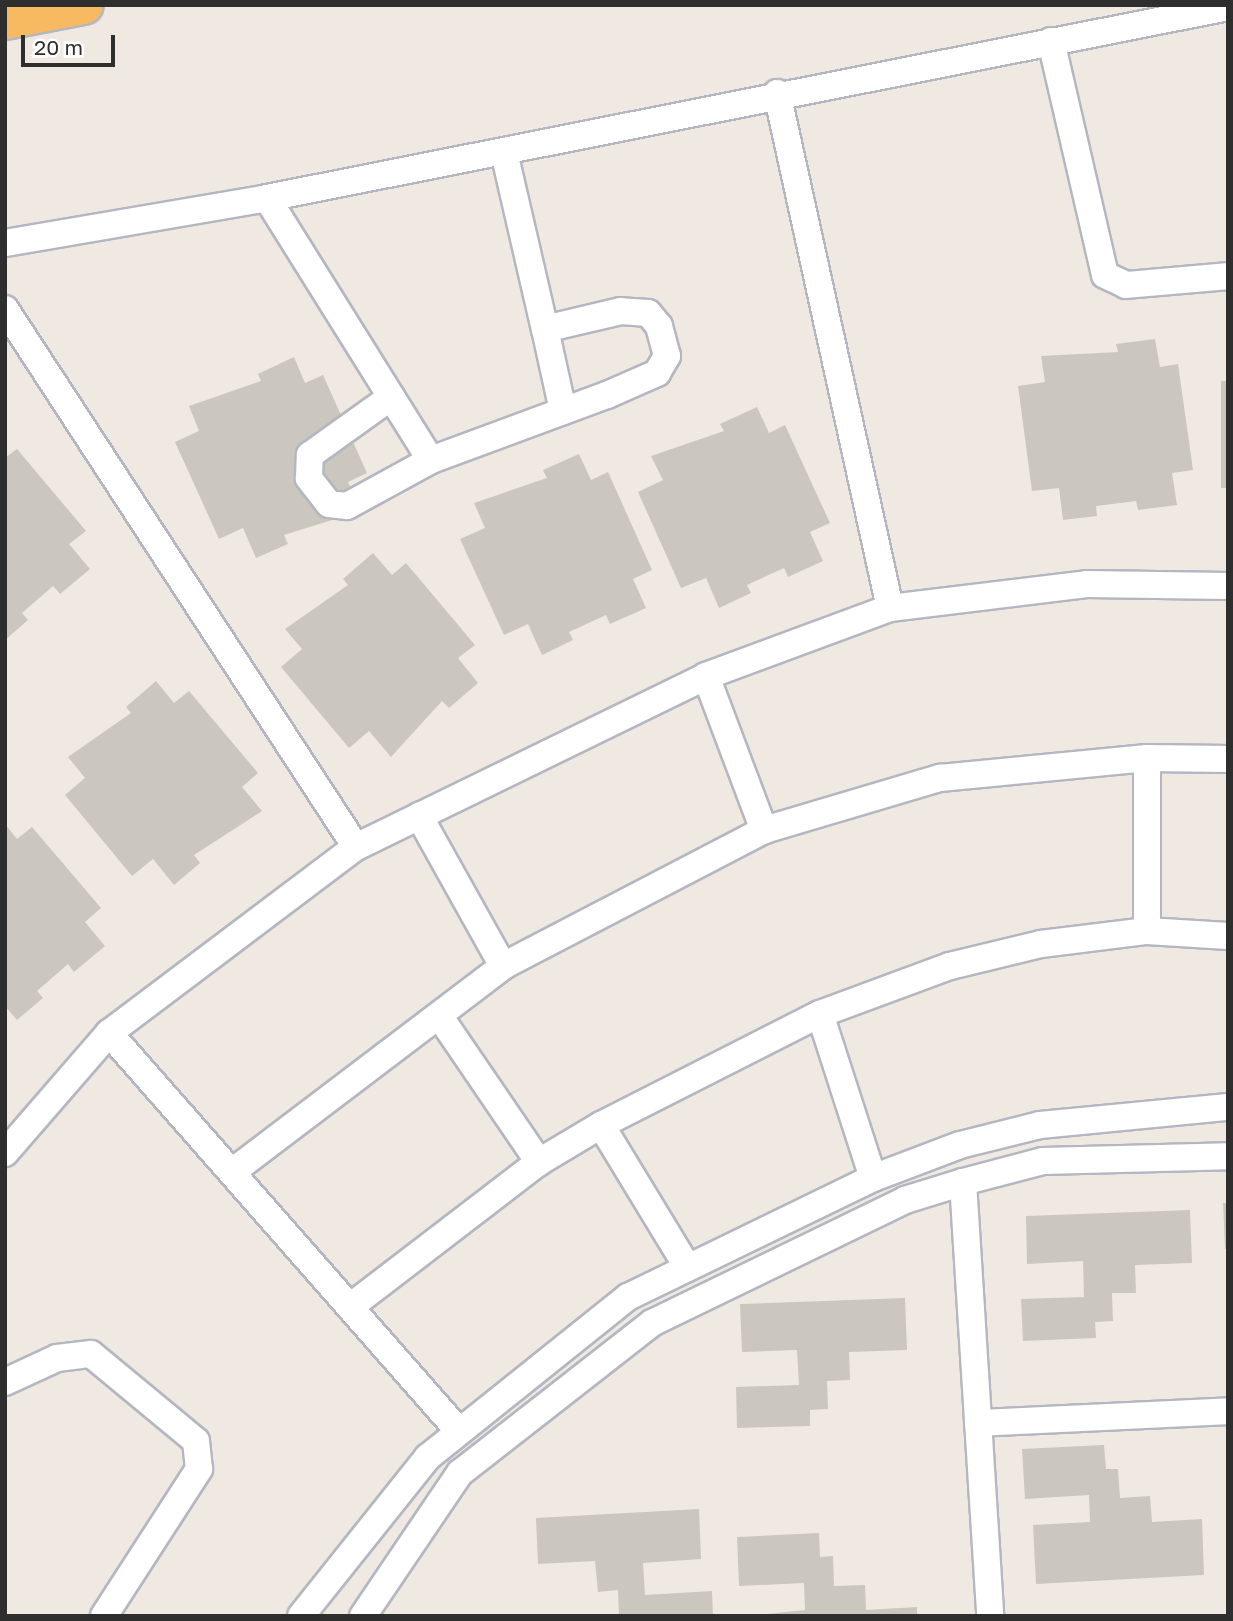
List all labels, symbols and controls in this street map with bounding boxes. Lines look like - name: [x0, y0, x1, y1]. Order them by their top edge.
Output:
- scale bar: [24, 21, 119, 65]
- text: 20 m: [34, 34, 83, 60]

